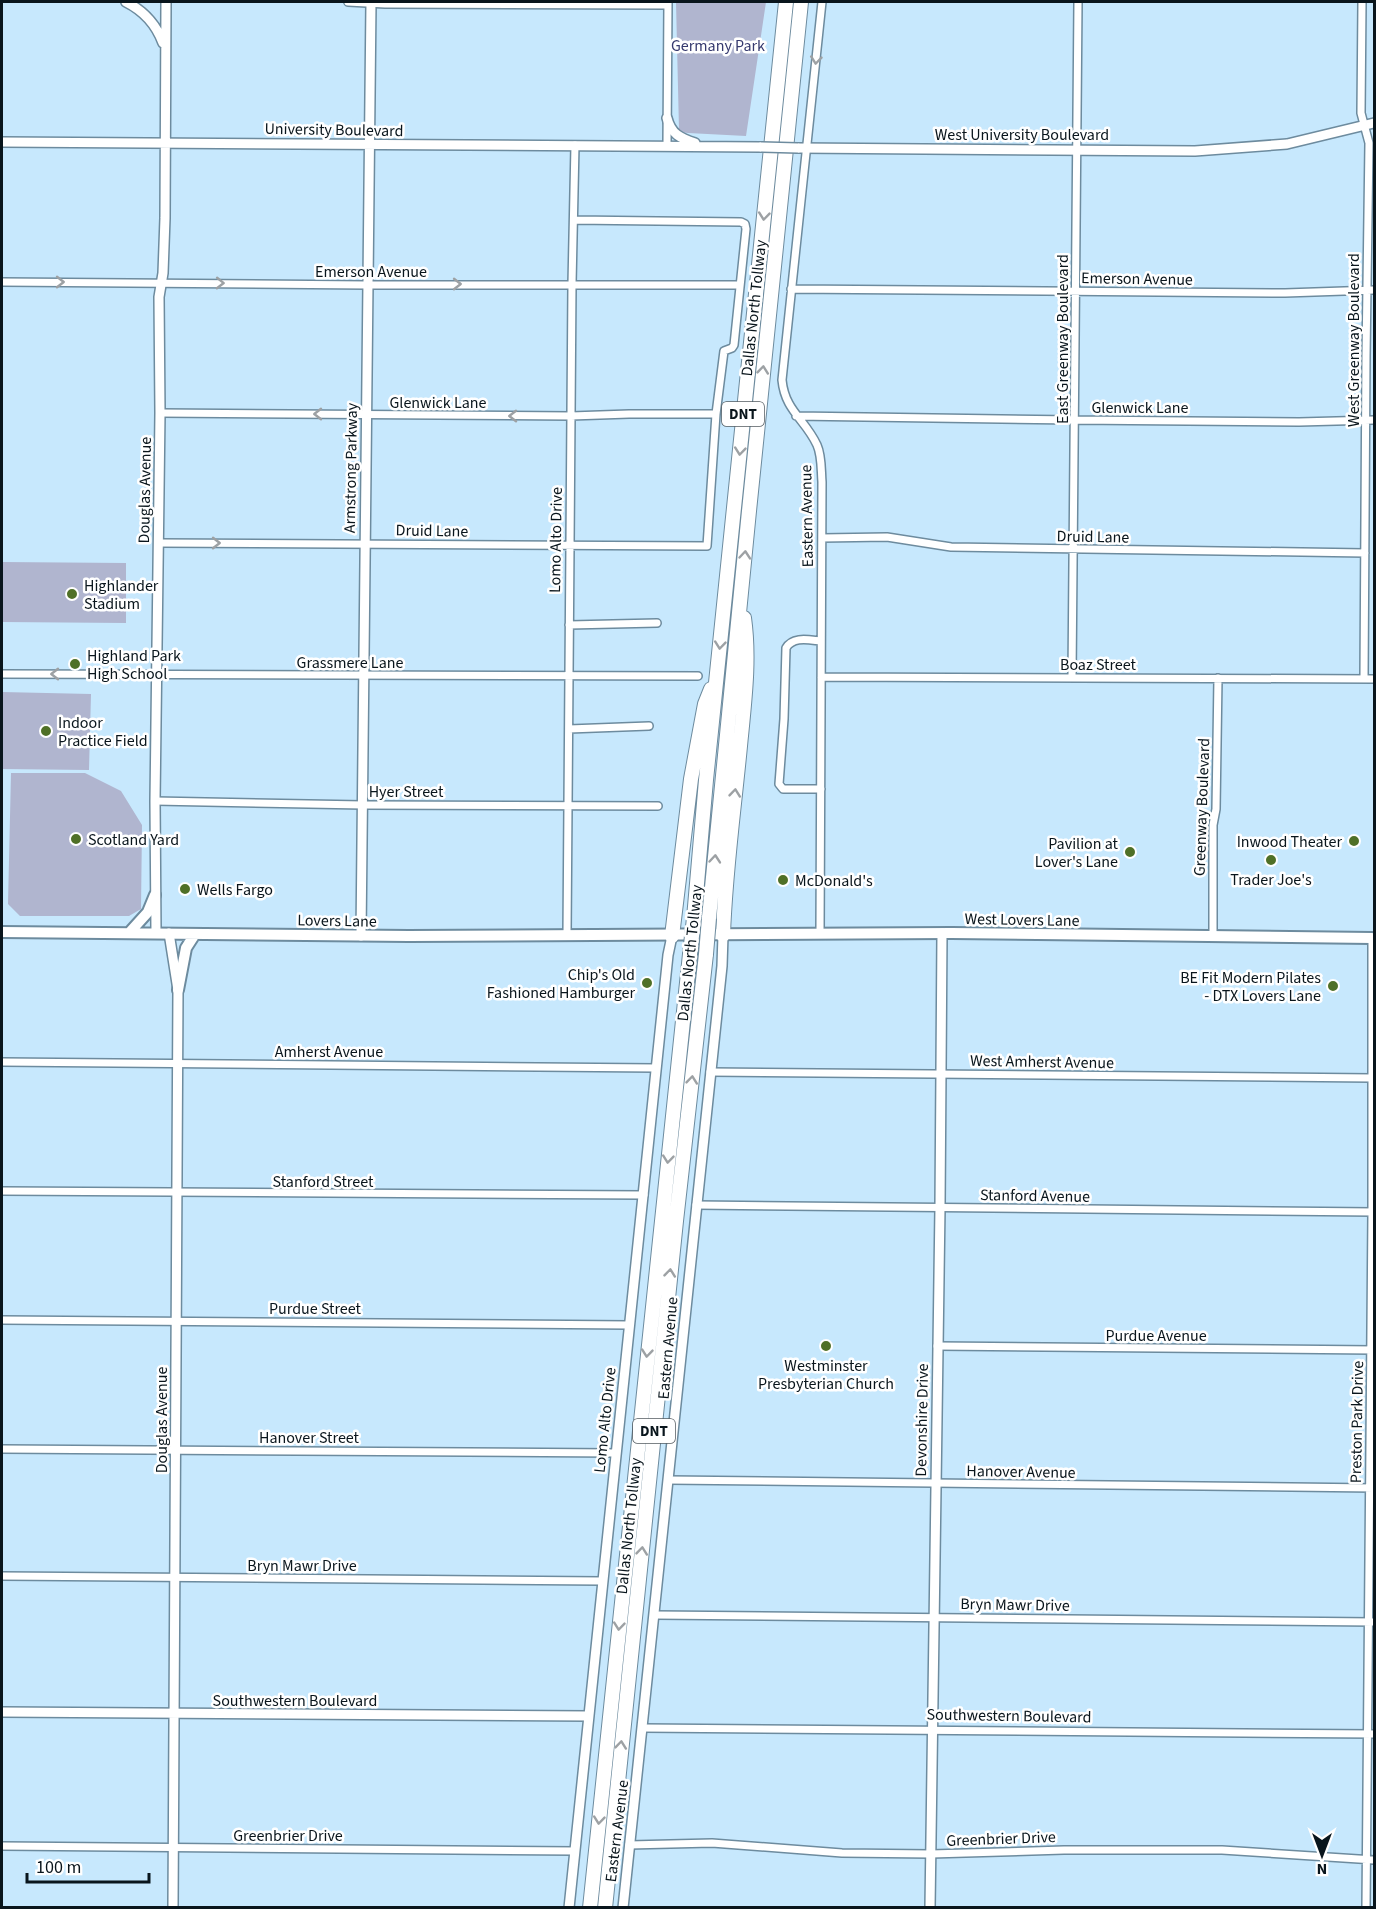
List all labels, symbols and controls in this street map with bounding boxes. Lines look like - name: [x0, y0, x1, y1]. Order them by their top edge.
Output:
- park label: Germany Park: [671, 35, 765, 57]
- one-way arrow: [810, 55, 823, 64]
- street label: University Boulevard: [264, 118, 404, 142]
- street label: West University Boulevard: [935, 124, 1109, 146]
- one-way arrow: [758, 211, 771, 220]
- street label: Dallas North Tollway: [736, 238, 772, 377]
- street label: West Greenway Boulevard: [1343, 253, 1365, 427]
- street label: East Greenway Boulevard: [1052, 254, 1074, 424]
- street label: Emerson Avenue: [315, 261, 427, 283]
- street label: Emerson Avenue: [1081, 267, 1193, 291]
- one-way arrow: [55, 276, 64, 288]
- one-way arrow: [215, 277, 224, 289]
- one-way arrow: [452, 278, 461, 290]
- one-way arrow: [757, 365, 769, 374]
- street label: Glenwick Lane: [389, 392, 487, 414]
- street label: Glenwick Lane: [1091, 397, 1189, 419]
- street label: Armstrong Parkway: [339, 402, 363, 533]
- road number: DNT: [722, 402, 764, 426]
- one-way arrow: [313, 408, 322, 420]
- one-way arrow: [508, 410, 517, 422]
- street label: Douglas Avenue: [133, 436, 157, 544]
- one-way arrow: [734, 447, 746, 456]
- street label: Eastern Avenue: [795, 464, 819, 568]
- street label: Lomo Alto Drive: [544, 487, 568, 593]
- street label: Druid Lane: [395, 519, 469, 543]
- street label: Druid Lane: [1056, 525, 1130, 549]
- one-way arrow: [212, 537, 221, 549]
- one-way arrow: [738, 550, 751, 560]
- place label: Highlander Stadium: [84, 575, 159, 615]
- marker: Highlander Stadium: [65, 587, 79, 601]
- one-way arrow: [714, 641, 727, 650]
- place label: Highland Park High School: [87, 645, 181, 685]
- street label: Grassmere Lane: [297, 652, 403, 674]
- street label: Boaz Street: [1060, 654, 1137, 676]
- marker: Highland Park High School: [68, 657, 82, 671]
- one-way arrow: [51, 668, 60, 680]
- place label: Indoor Practice Field: [58, 712, 148, 752]
- marker: Indoor Practice Field: [39, 724, 53, 738]
- street label: Greenway Boulevard: [1189, 738, 1215, 877]
- street label: Hyer Street: [369, 781, 444, 803]
- one-way arrow: [728, 789, 741, 798]
- place label: Scotland Yard: [88, 829, 179, 851]
- place label: Inwood Theater: [1237, 831, 1342, 853]
- marker: Scotland Yard: [69, 832, 83, 846]
- place label: Pavilion at Lover's Lane: [1035, 833, 1119, 873]
- marker: Inwood Theater: [1347, 834, 1361, 848]
- marker: Pavilion at Lover's Lane: [1123, 845, 1137, 859]
- marker: Trader Joe's: [1264, 853, 1278, 867]
- one-way arrow: [708, 855, 721, 864]
- place label: Trader Joe's: [1230, 869, 1312, 891]
- place label: McDonald's: [795, 870, 873, 892]
- marker: McDonald's: [776, 873, 790, 887]
- place label: Wells Fargo: [197, 879, 273, 901]
- marker: Wells Fargo: [178, 882, 192, 896]
- street label: Dallas North Tollway: [672, 883, 708, 1022]
- street label: West Lovers Lane: [964, 908, 1080, 932]
- street label: Lovers Lane: [297, 909, 377, 933]
- place label: Chip's Old Fashioned Hamburger: [487, 964, 635, 1004]
- place label: BE Fit Modern Pilates - DTX Lovers Lane: [1180, 967, 1321, 1007]
- marker: Chip's Old Fashioned Hamburger: [640, 976, 654, 990]
- marker: BE Fit Modern Pilates - DTX Lovers Lane: [1326, 979, 1340, 993]
- street label: Amherst Avenue: [275, 1041, 383, 1063]
- street label: West Amherst Avenue: [970, 1050, 1114, 1074]
- one-way arrow: [685, 1075, 697, 1084]
- one-way arrow: [662, 1154, 674, 1163]
- street label: Stanford Street: [273, 1171, 374, 1193]
- street label: Stanford Avenue: [980, 1184, 1090, 1208]
- one-way arrow: [664, 1269, 676, 1278]
- street label: Eastern Avenue: [653, 1296, 683, 1400]
- street label: Purdue Street: [269, 1298, 362, 1320]
- street label: Purdue Avenue: [1105, 1325, 1207, 1347]
- marker: Westminster Presbyterian Church: [819, 1339, 833, 1353]
- one-way arrow: [641, 1348, 654, 1357]
- place label: Westminster Presbyterian Church: [758, 1355, 894, 1395]
- street label: Preston Park Drive: [1345, 1361, 1369, 1483]
- street label: Devonshire Drive: [910, 1363, 934, 1477]
- street label: Lomo Alto Drive: [589, 1366, 621, 1474]
- street label: Douglas Avenue: [151, 1367, 173, 1473]
- road number: DNT: [633, 1419, 675, 1443]
- street label: Hanover Street: [259, 1427, 360, 1449]
- street label: Dallas North Tollway: [611, 1456, 647, 1595]
- street label: Hanover Avenue: [966, 1460, 1076, 1484]
- one-way arrow: [635, 1546, 648, 1555]
- street label: Bryn Mawr Drive: [247, 1555, 357, 1577]
- street label: Bryn Mawr Drive: [960, 1593, 1070, 1617]
- one-way arrow: [613, 1621, 626, 1630]
- street label: Southwestern Boulevard: [213, 1690, 377, 1712]
- street label: Southwestern Boulevard: [926, 1704, 1092, 1728]
- one-way arrow: [615, 1740, 627, 1749]
- street label: Eastern Avenue: [600, 1779, 634, 1883]
- one-way arrow: [593, 1815, 606, 1824]
- street label: Greenbrier Drive: [233, 1825, 343, 1847]
- north arrow: [1292, 1825, 1352, 1885]
- street label: Greenbrier Drive: [946, 1826, 1056, 1852]
- scale bar: [27, 1846, 148, 1884]
- text: 100 m: [36, 1855, 81, 1880]
- text: N: [1317, 1858, 1327, 1880]

